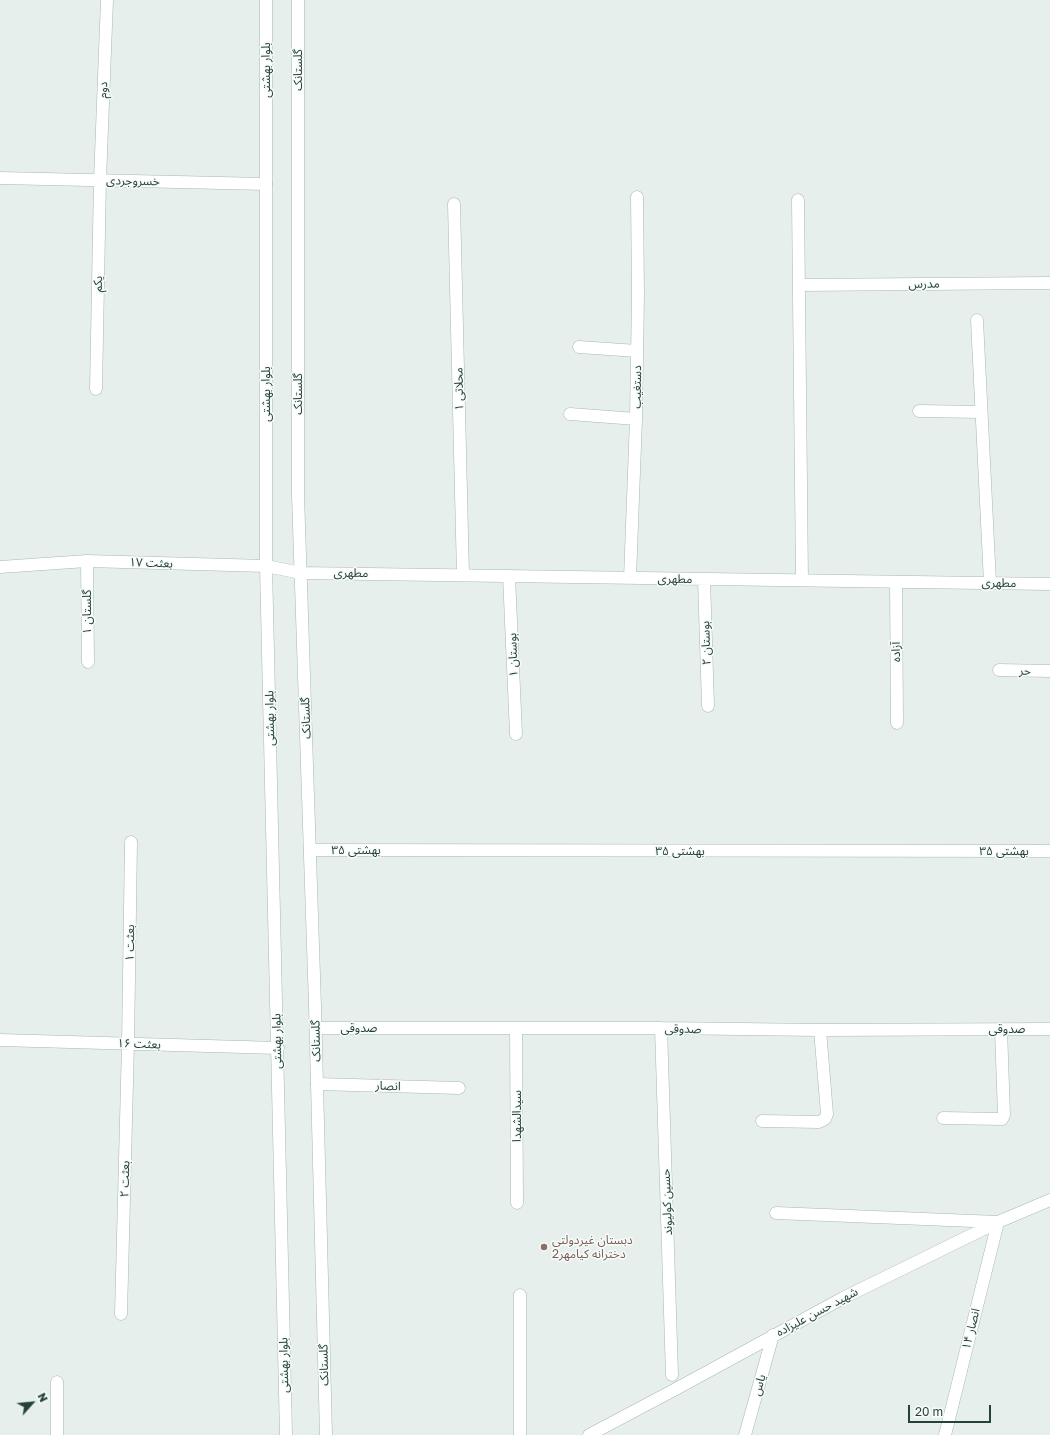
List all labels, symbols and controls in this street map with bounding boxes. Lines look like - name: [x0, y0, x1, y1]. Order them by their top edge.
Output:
- street label: بلوار بهشتی: [259, 42, 273, 98]
- street label: گلستانک: [291, 49, 305, 91]
- street label: دوم: [96, 81, 110, 99]
- street label: خسروجردی: [106, 173, 160, 189]
- street label: یکم: [91, 276, 105, 292]
- street label: مدرس: [908, 277, 940, 291]
- street label: دستغیب: [629, 365, 645, 409]
- street label: بلوار بهشتی: [259, 366, 273, 422]
- street label: محلاتی ۱: [451, 367, 467, 411]
- street label: گلستانک: [291, 373, 305, 415]
- street label: بعثت ۱۷: [129, 555, 173, 571]
- street label: مطهری: [333, 565, 369, 581]
- street label: مطهری: [657, 571, 693, 587]
- street label: مطهری: [981, 575, 1017, 591]
- street label: گلستان ۱: [80, 590, 94, 634]
- street label: بوستان ۲: [698, 621, 714, 665]
- street label: بوستان ۱: [505, 633, 521, 677]
- street label: آزاده: [889, 642, 903, 662]
- street label: حر: [1019, 664, 1031, 678]
- street label: بلوار بهشتی: [262, 690, 278, 746]
- street label: گلستانک: [298, 697, 314, 739]
- street label: بهشتی ۳۵: [331, 843, 381, 857]
- street label: بهشتی ۳۵: [655, 844, 705, 858]
- street label: بهشتی ۳۵: [979, 844, 1029, 858]
- street label: بعثت ١: [122, 924, 138, 962]
- street label: بلوار بهشتی: [269, 1013, 285, 1069]
- street label: گلستانک: [308, 1020, 324, 1062]
- street label: صدوقی: [341, 1021, 377, 1035]
- street label: صدوقی: [664, 1021, 702, 1037]
- street label: صدوقی: [989, 1022, 1025, 1036]
- street label: بعثت ۱۶: [117, 1036, 161, 1052]
- street label: انصار: [375, 1078, 401, 1094]
- street label: سیدالشهدا: [510, 1090, 524, 1142]
- street label: بعثت ۲: [117, 1160, 133, 1198]
- street label: حسین کولیوند: [659, 1168, 675, 1236]
- place label: دبستان غیردولتی دخترانه کیامهر2: [552, 1233, 633, 1261]
- marker: دبستان غیردولتی دخترانه کیامهر2: [539, 1242, 549, 1252]
- street label: شهید حسن علیزاده: [774, 1284, 860, 1340]
- street label: انصار ۱۴: [959, 1307, 983, 1351]
- street label: بلوار بهشتی: [276, 1337, 292, 1393]
- street label: گلستانک: [316, 1344, 332, 1386]
- street label: یاس: [749, 1373, 769, 1397]
- north arrow: [12, 1383, 52, 1423]
- text: N: [35, 1391, 51, 1404]
- scale bar: [910, 1397, 993, 1423]
- text: 20 m: [915, 1404, 943, 1419]

